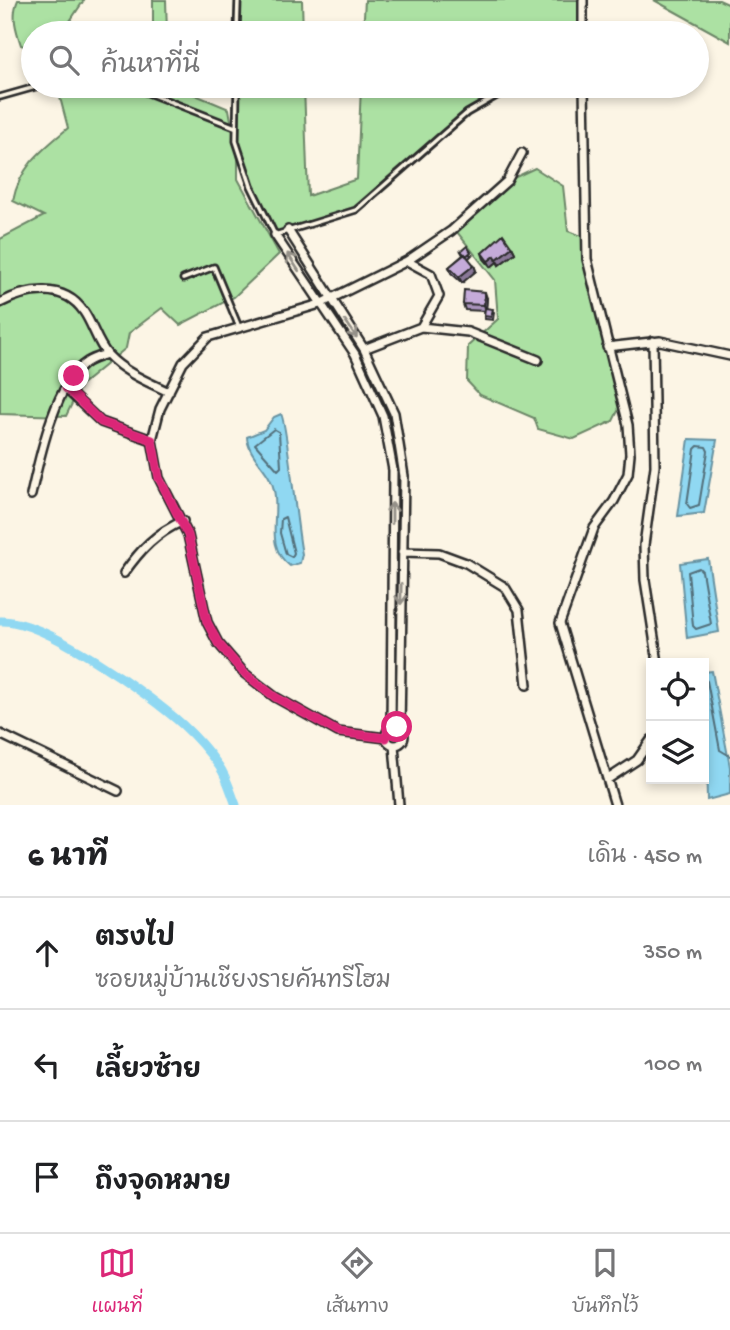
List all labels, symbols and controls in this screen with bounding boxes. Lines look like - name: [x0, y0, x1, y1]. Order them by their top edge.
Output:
- search box: [21, 21, 709, 98]
- icon: search: [45, 41, 83, 79]
- text: ค้นหาที่นี่: [101, 52, 200, 83]
- one-way arrow: [286, 253, 300, 273]
- one-way arrow: [344, 318, 358, 338]
- route end: [58, 360, 89, 391]
- one-way arrow: [385, 501, 399, 524]
- one-way arrow: [395, 582, 408, 605]
- map controls: [646, 658, 709, 784]
- button: locate: [646, 658, 709, 721]
- route start: [381, 711, 412, 742]
- button: layers: [646, 721, 709, 784]
- text: 6 นาที: [28, 842, 108, 877]
- text: เดิน · 450 m: [588, 844, 702, 871]
- text: ตรงไป: [95, 925, 175, 956]
- icon: ahead: [28, 934, 66, 972]
- text: 350 m: [643, 940, 702, 967]
- text: ซอยหมู่บ้านเชียงรายคันทรีโฮม: [95, 969, 391, 996]
- icon: left: [28, 1046, 66, 1084]
- text: 100 m: [645, 1052, 702, 1079]
- text: เลี้ยวซ้าย: [95, 1057, 201, 1088]
- icon: arrive: [28, 1158, 66, 1196]
- text: ถึงจุดหมาย: [95, 1169, 231, 1200]
- tab: แผนที่: [92, 1244, 143, 1320]
- tab: เส้นทาง: [326, 1244, 389, 1320]
- tab: บันทึกไว้: [572, 1244, 638, 1320]

